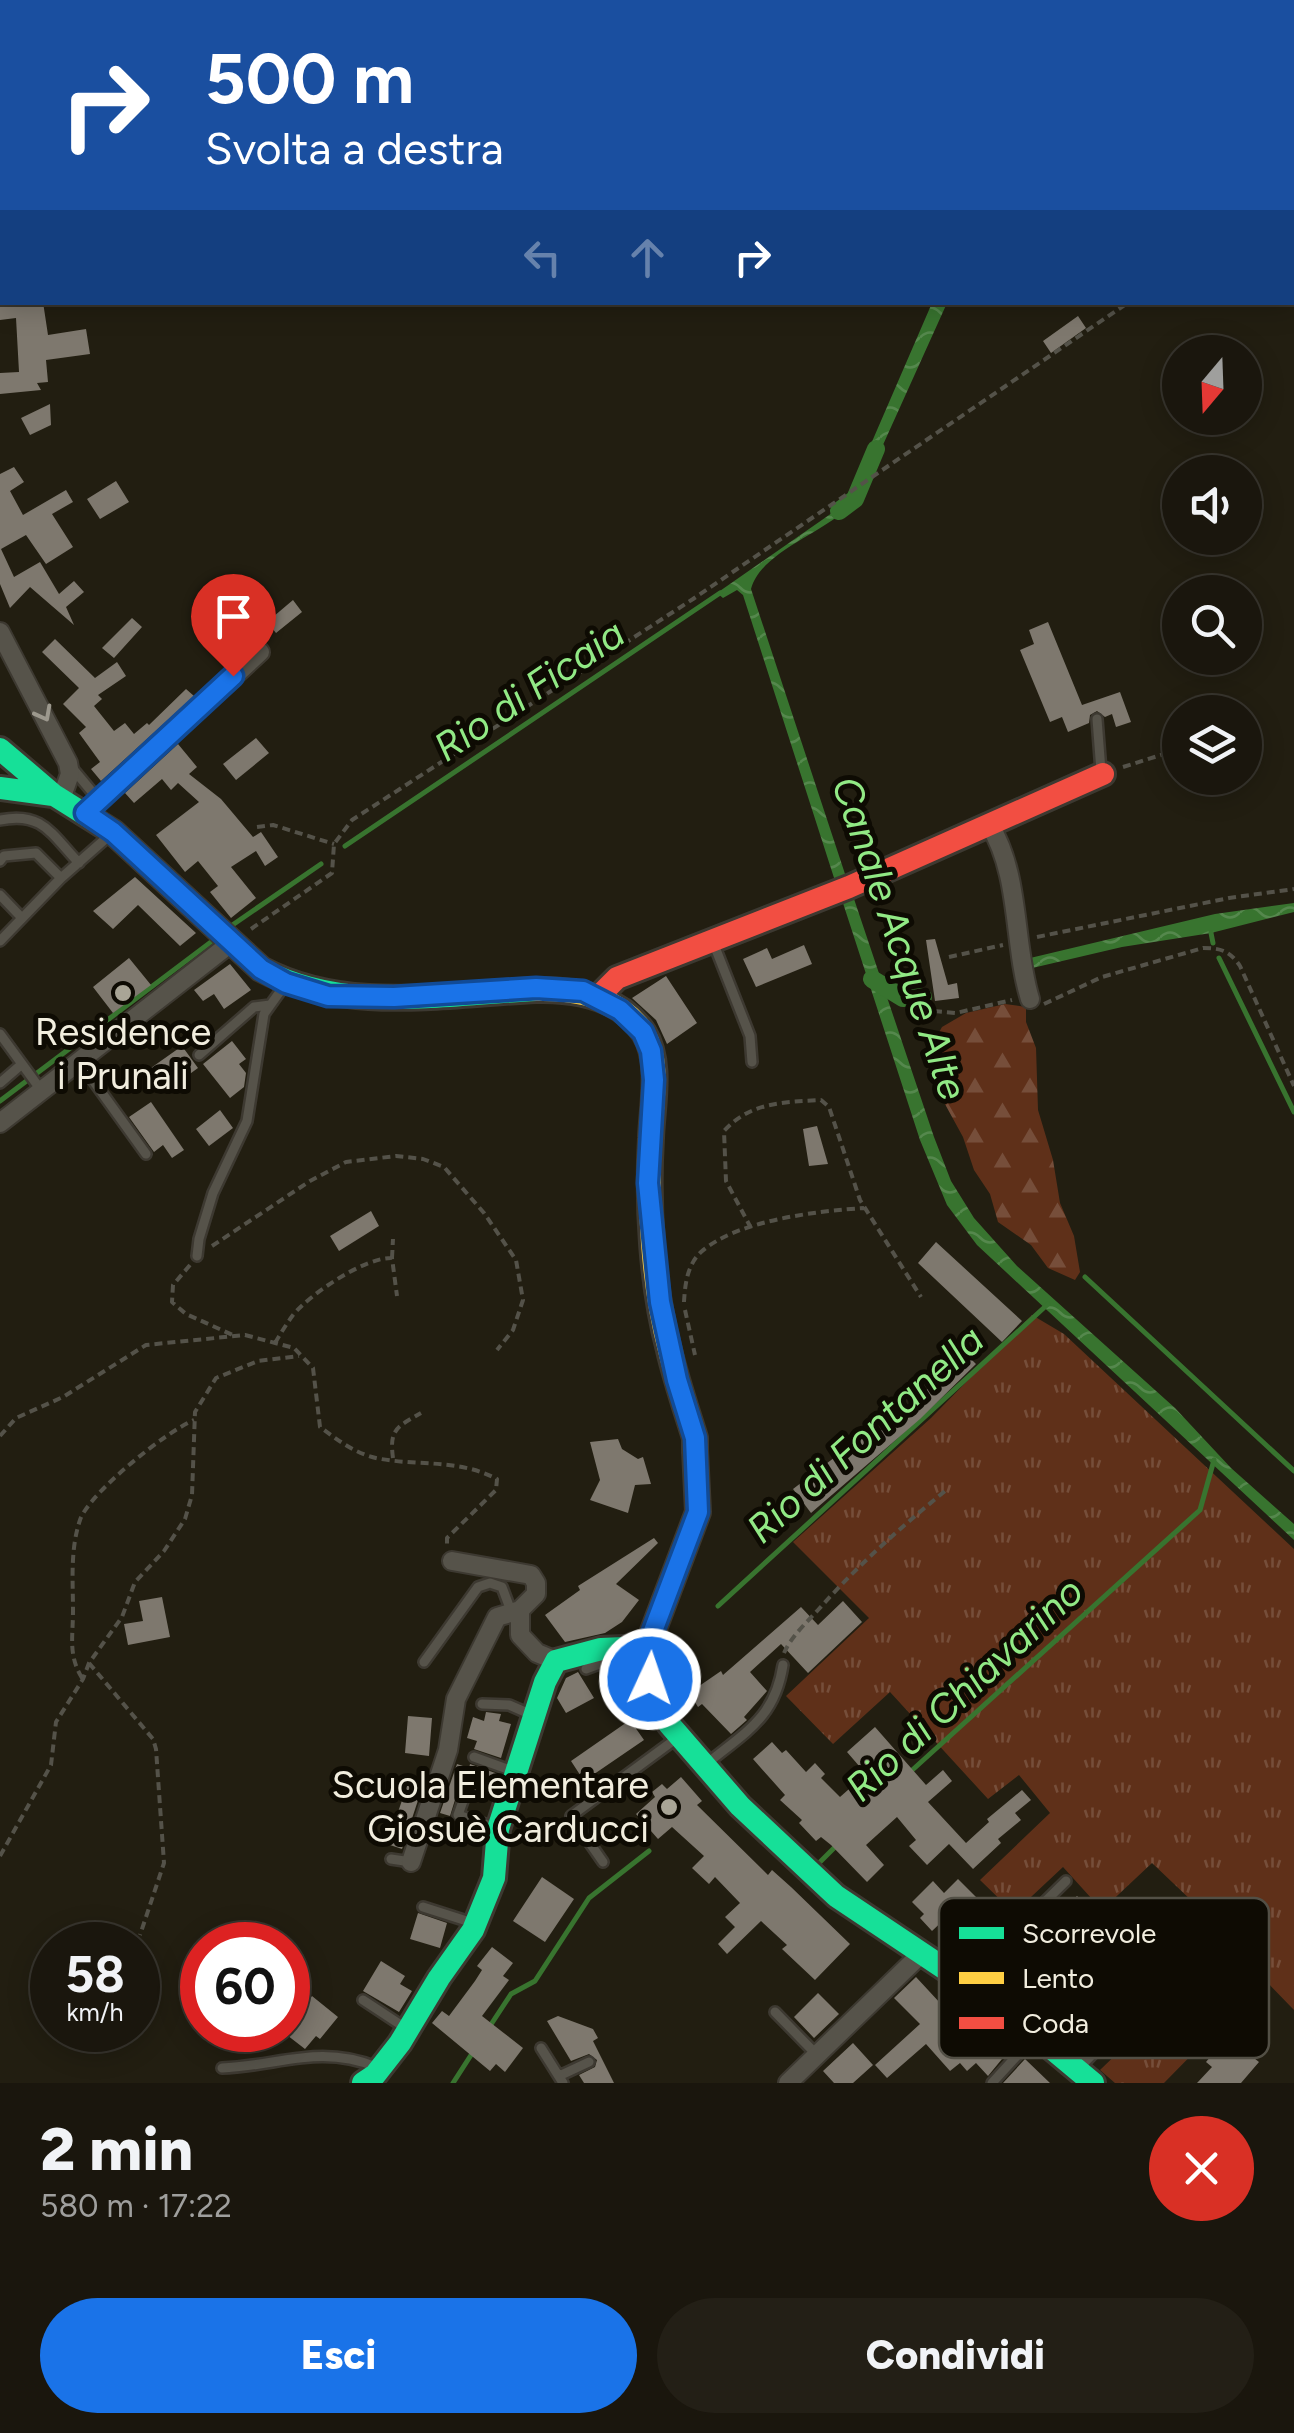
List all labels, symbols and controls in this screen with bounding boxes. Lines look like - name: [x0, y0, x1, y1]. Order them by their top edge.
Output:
- text: 500 m: [205, 36, 414, 121]
- icon: right: [40, 40, 170, 170]
- text: Svolta a destra: [205, 121, 504, 175]
- icon: left: [515, 230, 570, 285]
- icon: ahead: [620, 230, 675, 285]
- icon: right: [725, 230, 780, 285]
- north arrow: [1162, 335, 1262, 435]
- map controls: [1162, 335, 1262, 795]
- button: sound: [1162, 455, 1262, 555]
- pin: [191, 574, 276, 677]
- button: search: [1162, 575, 1262, 675]
- icon: arrive: [206, 589, 261, 644]
- water label: Rio di Ficaia: [425, 609, 633, 771]
- button: layers: [1162, 695, 1262, 795]
- one-way arrow: [31, 703, 51, 721]
- water label: Canale Acque Alte: [822, 770, 978, 1106]
- marker: Residence i Prunali: [112, 982, 134, 1004]
- place label: Residence i Prunali: [35, 1009, 211, 1099]
- water label: Rio di Fontanella: [737, 1315, 993, 1553]
- water label: Rio di Chiavarino: [836, 1567, 1092, 1811]
- position arrow: [598, 1627, 702, 1731]
- place label: Scuola Elementare Giosuè Carducci: [332, 1762, 649, 1852]
- marker: Scuola Elementare Giosuè Carducci: [658, 1796, 680, 1818]
- legend: [939, 1898, 1269, 2058]
- text: Scorrevole: [1022, 1916, 1156, 1950]
- speed limit sign: 60: [180, 1922, 310, 2052]
- text: 58: [65, 1944, 125, 2005]
- text: Lento: [1022, 1961, 1094, 1995]
- text: km/h: [66, 1997, 124, 2027]
- text: Coda: [1022, 2006, 1089, 2040]
- text: 2 min: [40, 2113, 193, 2185]
- button: close: [1149, 2116, 1254, 2221]
- text: 580 m · 17:22: [40, 2187, 232, 2225]
- button: Esci: [40, 2298, 637, 2413]
- button: Condividi: [657, 2298, 1254, 2413]

